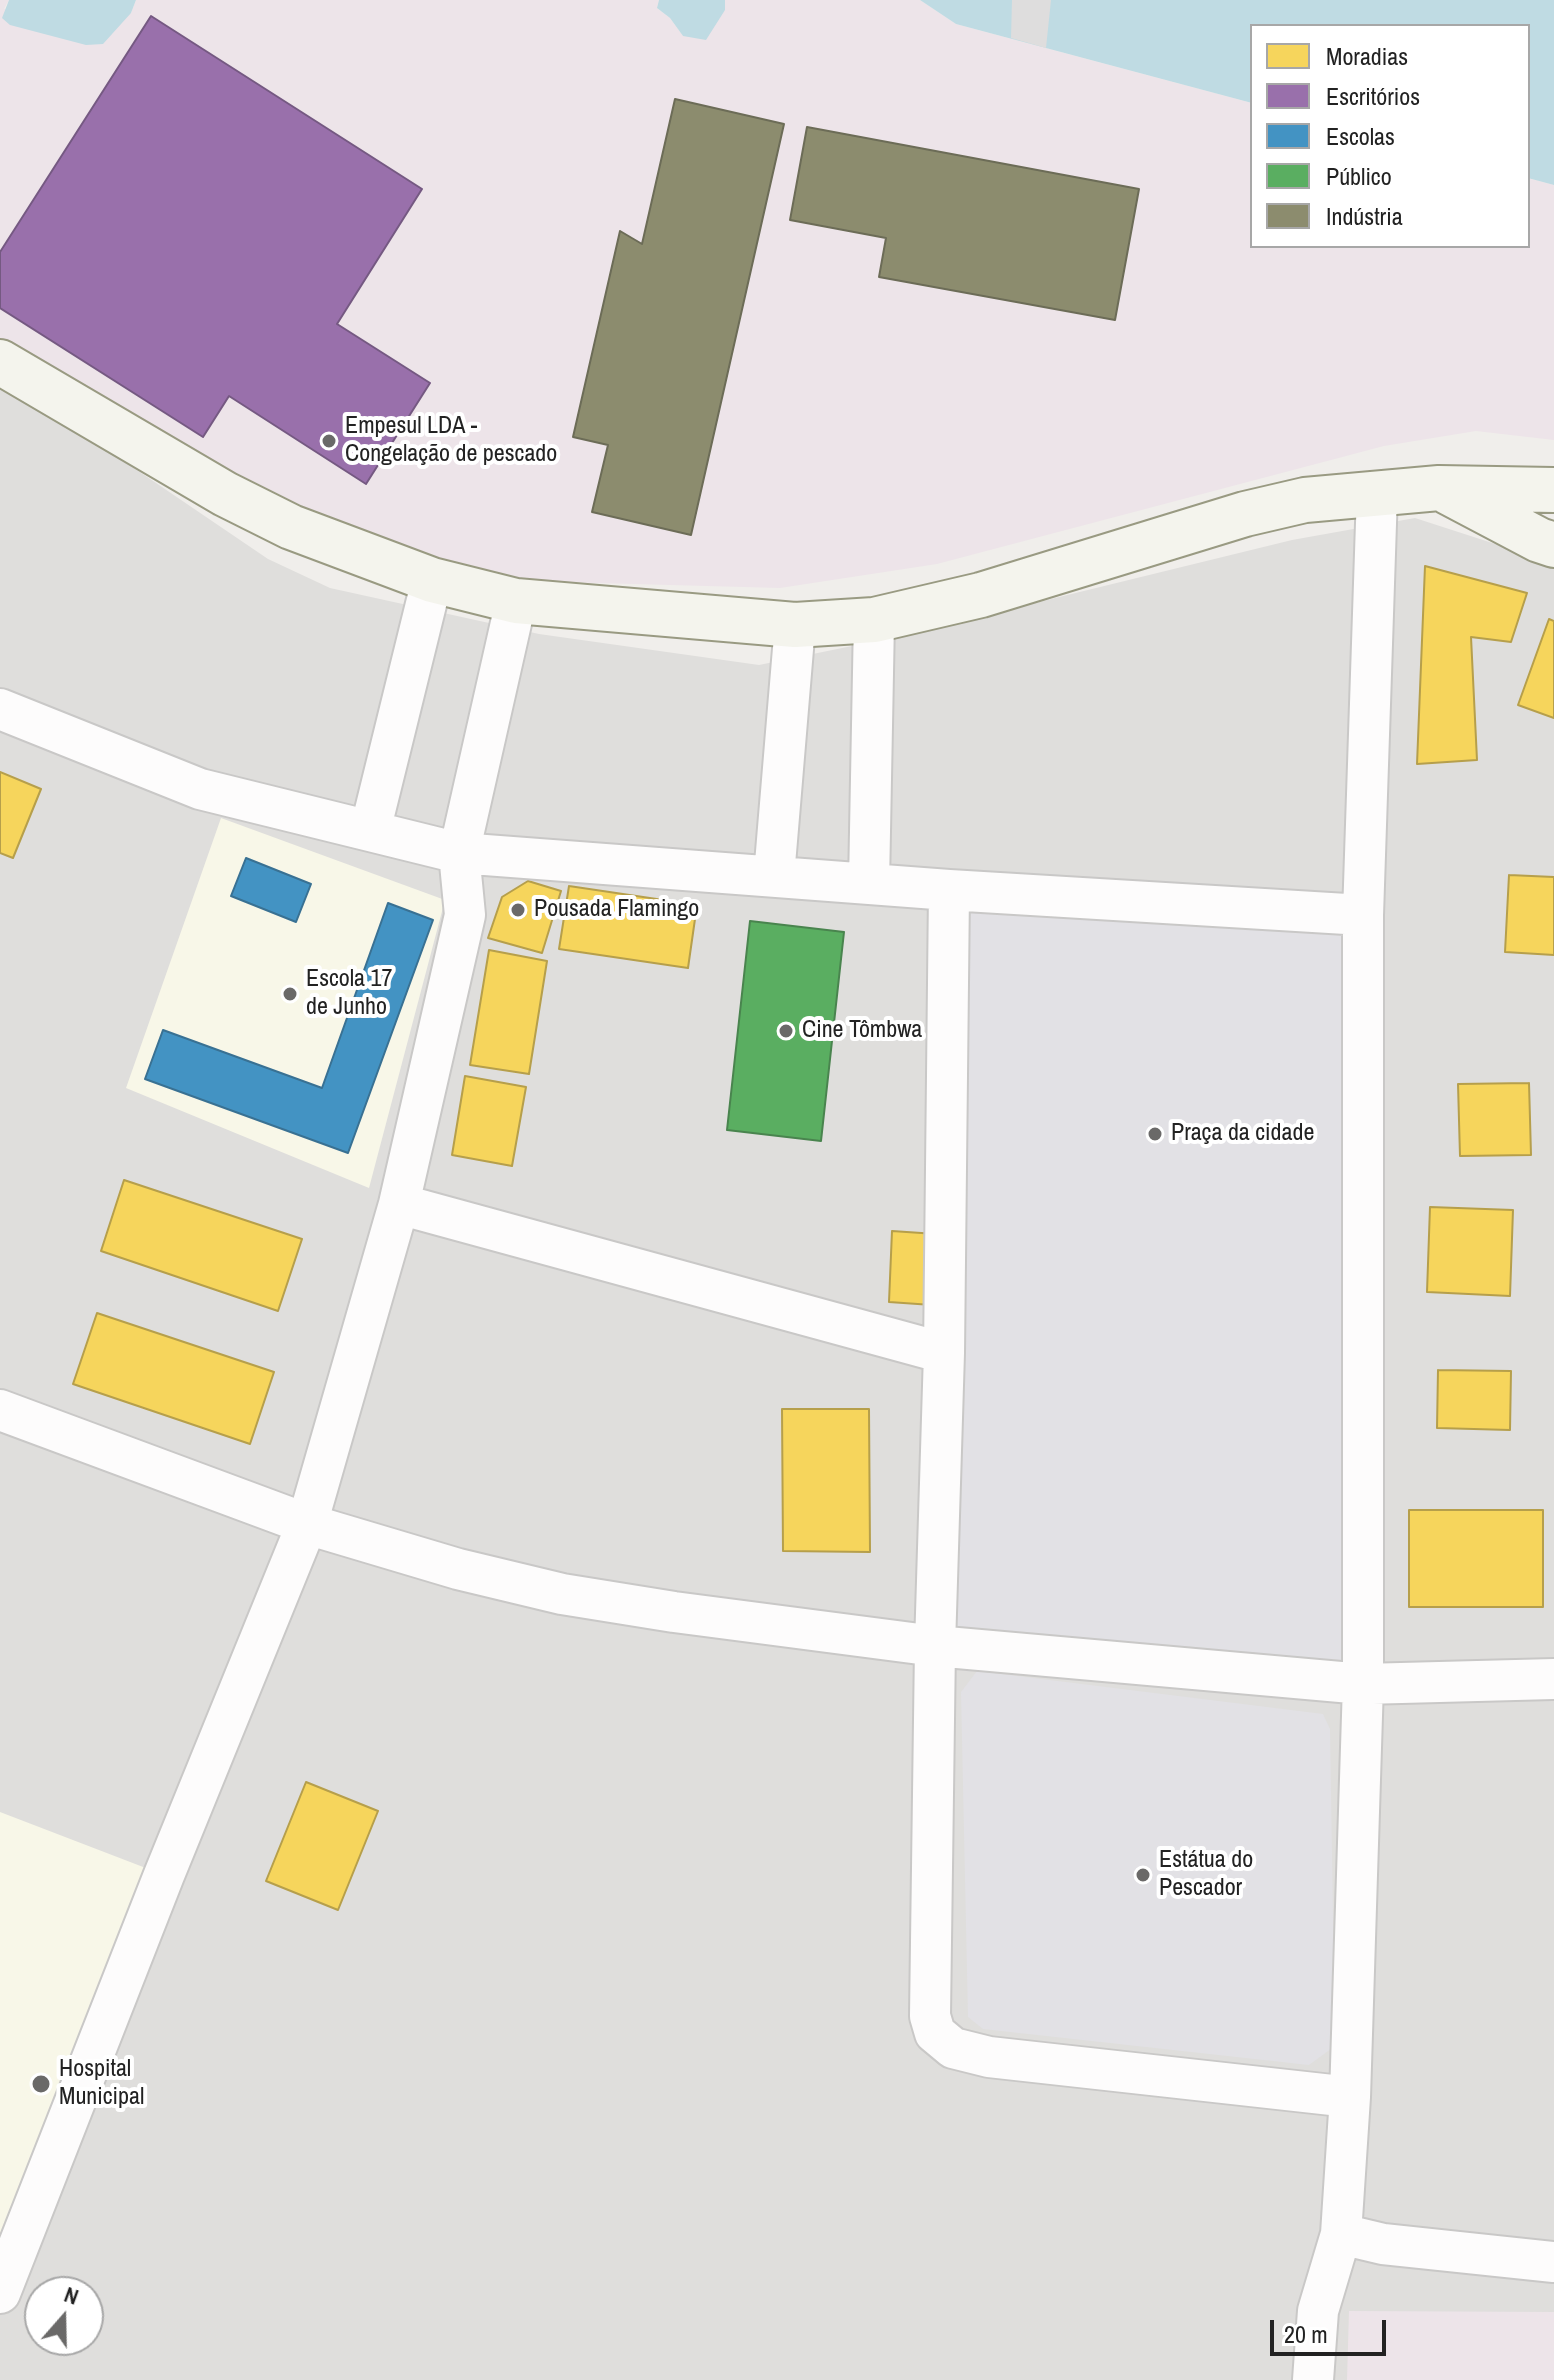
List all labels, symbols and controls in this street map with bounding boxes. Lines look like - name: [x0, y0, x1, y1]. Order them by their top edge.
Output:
- legend: [1250, 24, 1530, 248]
- text: Moradias: [1326, 40, 1408, 72]
- text: Escritórios: [1326, 80, 1420, 112]
- text: Escolas: [1326, 120, 1395, 152]
- text: Público: [1326, 160, 1392, 192]
- text: Indústria: [1326, 200, 1403, 232]
- place label: Empesul LDA - Congelação de pescado: [345, 413, 557, 469]
- marker: Empesul LDA - Congelação de pescado: [320, 432, 338, 450]
- place label: Pousada Flamingo: [534, 896, 699, 924]
- marker: Pousada Flamingo: [509, 901, 527, 919]
- place label: Escola 17 de Junho: [306, 966, 392, 1022]
- marker: Escola 17 de Junho: [281, 985, 299, 1003]
- place label: Cine Tômbwa: [802, 1017, 922, 1045]
- marker: Cine Tômbwa: [777, 1022, 795, 1040]
- place label: Praça da cidade: [1171, 1120, 1314, 1148]
- marker: Praça da cidade: [1146, 1125, 1164, 1143]
- place label: Estátua do Pescador: [1159, 1847, 1253, 1903]
- marker: Estátua do Pescador: [1134, 1866, 1152, 1884]
- place label: Hospital Municipal: [59, 2056, 144, 2112]
- marker: Hospital Municipal: [30, 2073, 52, 2095]
- north arrow: [24, 2276, 104, 2356]
- text: N: [60, 2279, 83, 2312]
- scale bar: [1274, 2304, 1390, 2354]
- text: 20 m: [1284, 2318, 1328, 2350]

